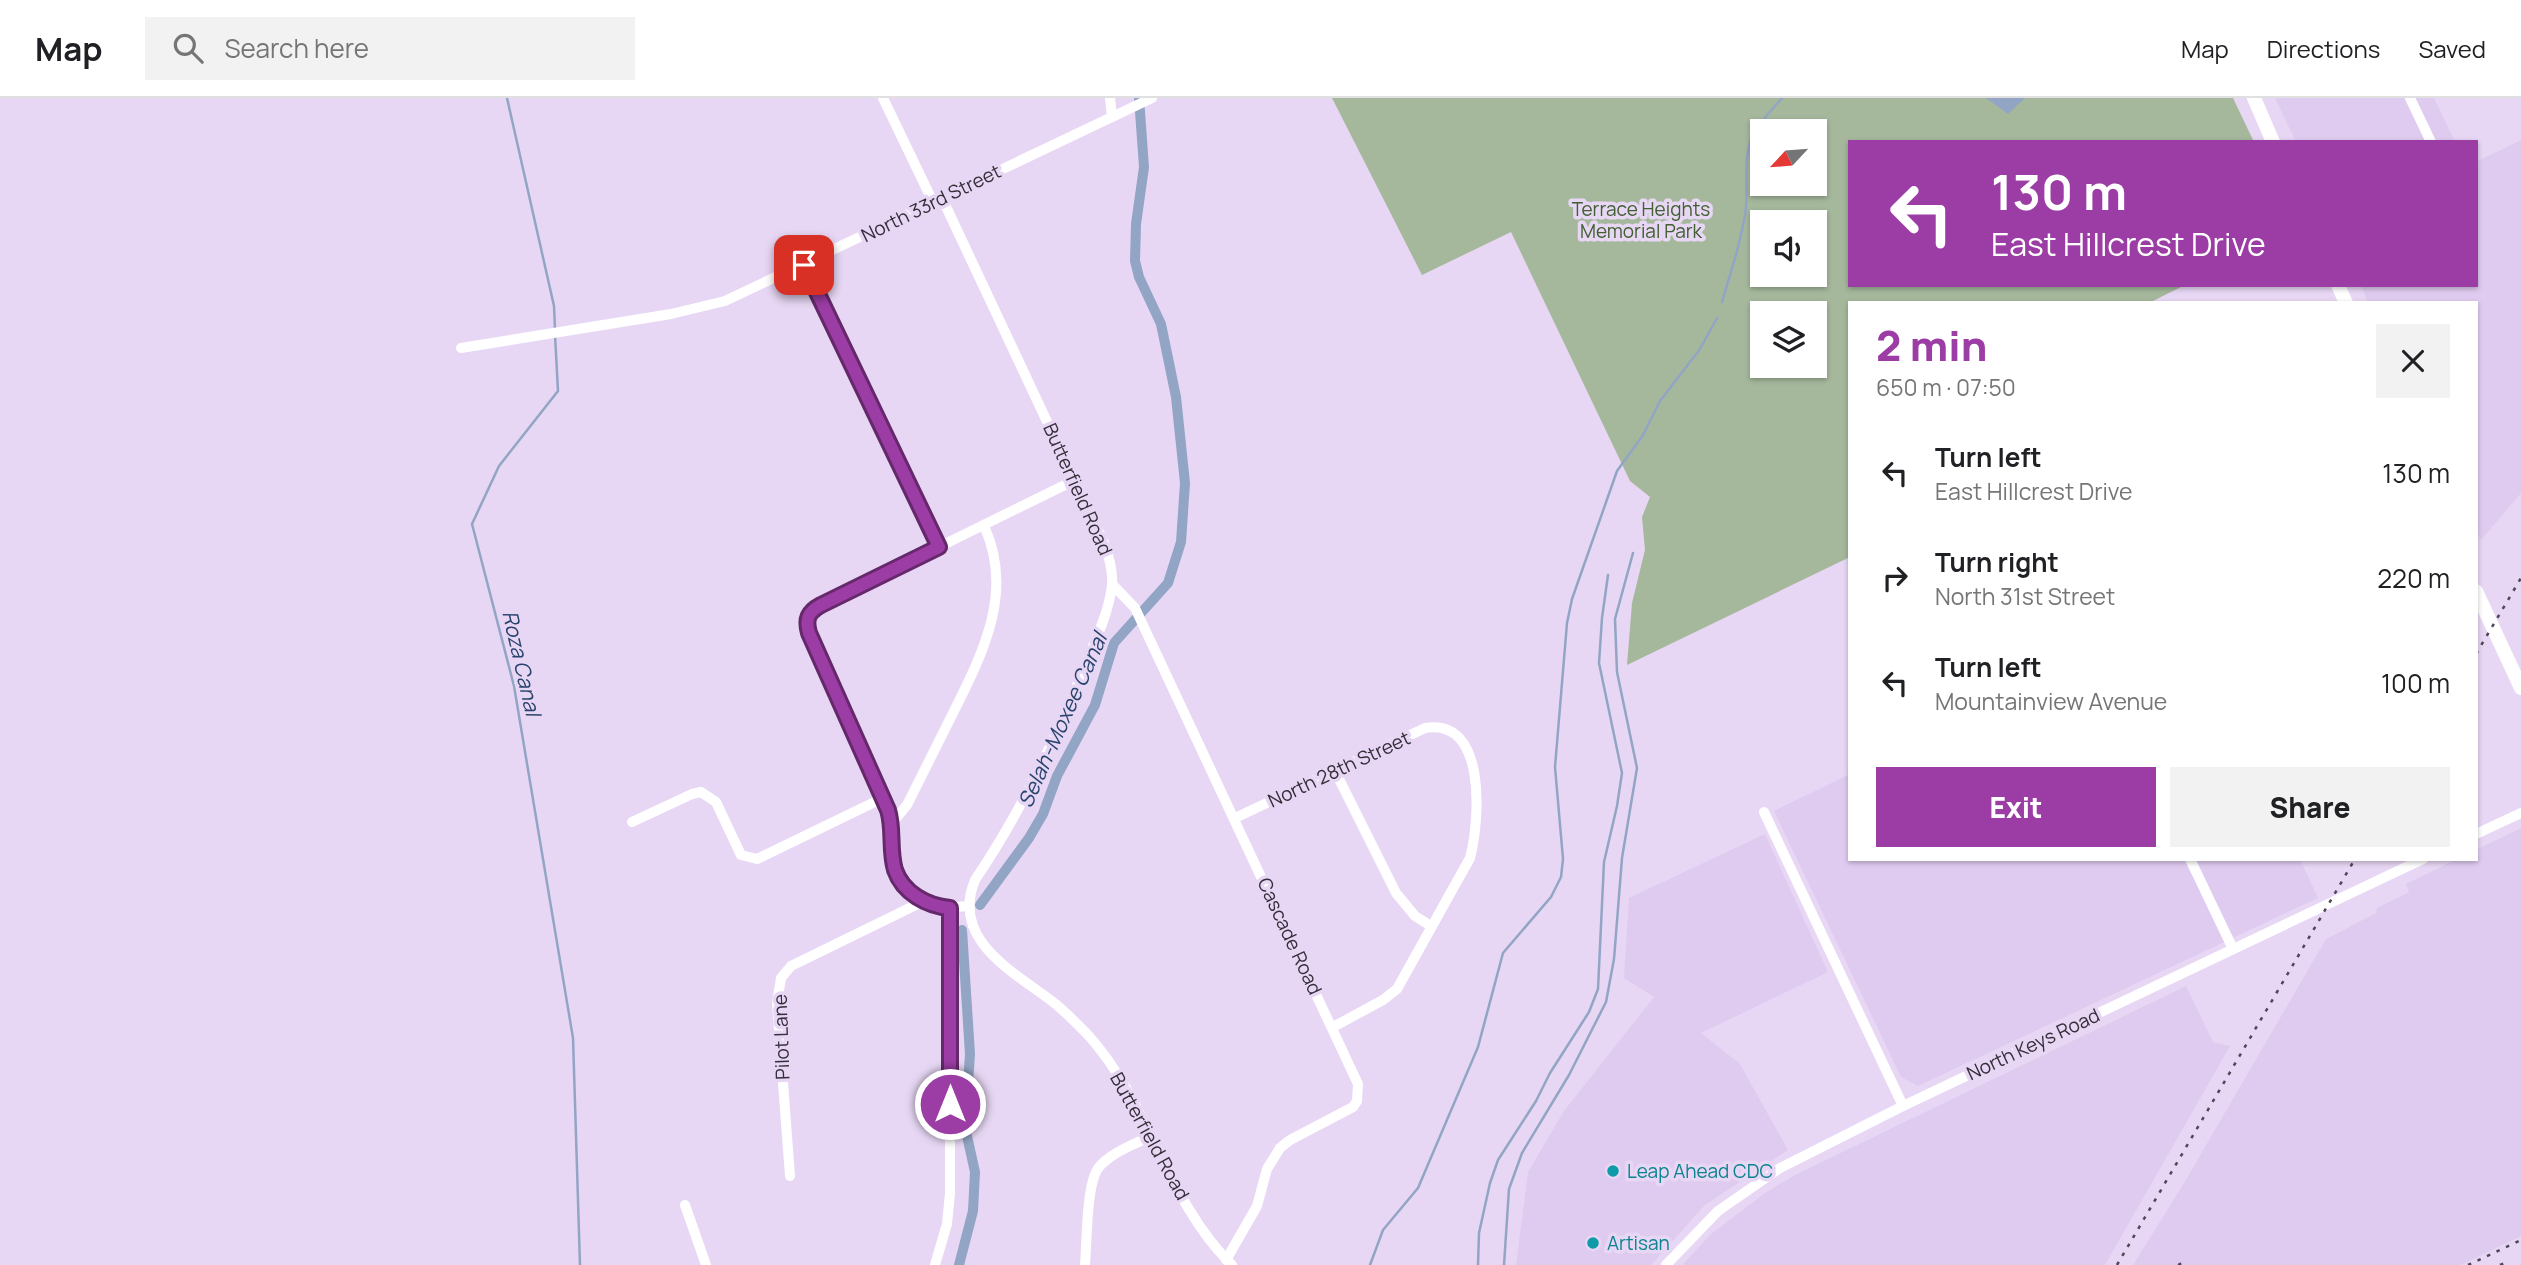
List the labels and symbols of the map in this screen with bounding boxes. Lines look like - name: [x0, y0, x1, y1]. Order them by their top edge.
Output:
- north arrow: [1750, 119, 1827, 196]
- street label: North 33rd Street: [857, 158, 1005, 248]
- park label: Terrace Heights Memorial Park: [1572, 196, 1710, 244]
- pin: [774, 235, 834, 295]
- street label: Butterfield Road: [1037, 419, 1119, 559]
- water label: Roza Canal: [496, 608, 548, 721]
- water label: Selah-Moxee Canal: [1011, 626, 1114, 812]
- street label: North 28th Street: [1264, 725, 1414, 813]
- street label: Cascade Road: [1252, 873, 1328, 999]
- street label: Pilot Lane: [767, 994, 795, 1080]
- street label: North Keys Road: [1962, 1002, 2104, 1086]
- position arrow: [913, 1067, 987, 1141]
- street label: Butterfield Road: [1104, 1068, 1196, 1204]
- place label: Leap Ahead CDC: [1627, 1158, 1773, 1184]
- marker: Leap Ahead CDC: [1605, 1163, 1621, 1179]
- place label: Artisan: [1607, 1230, 1670, 1256]
- marker: Artisan: [1585, 1235, 1601, 1251]

